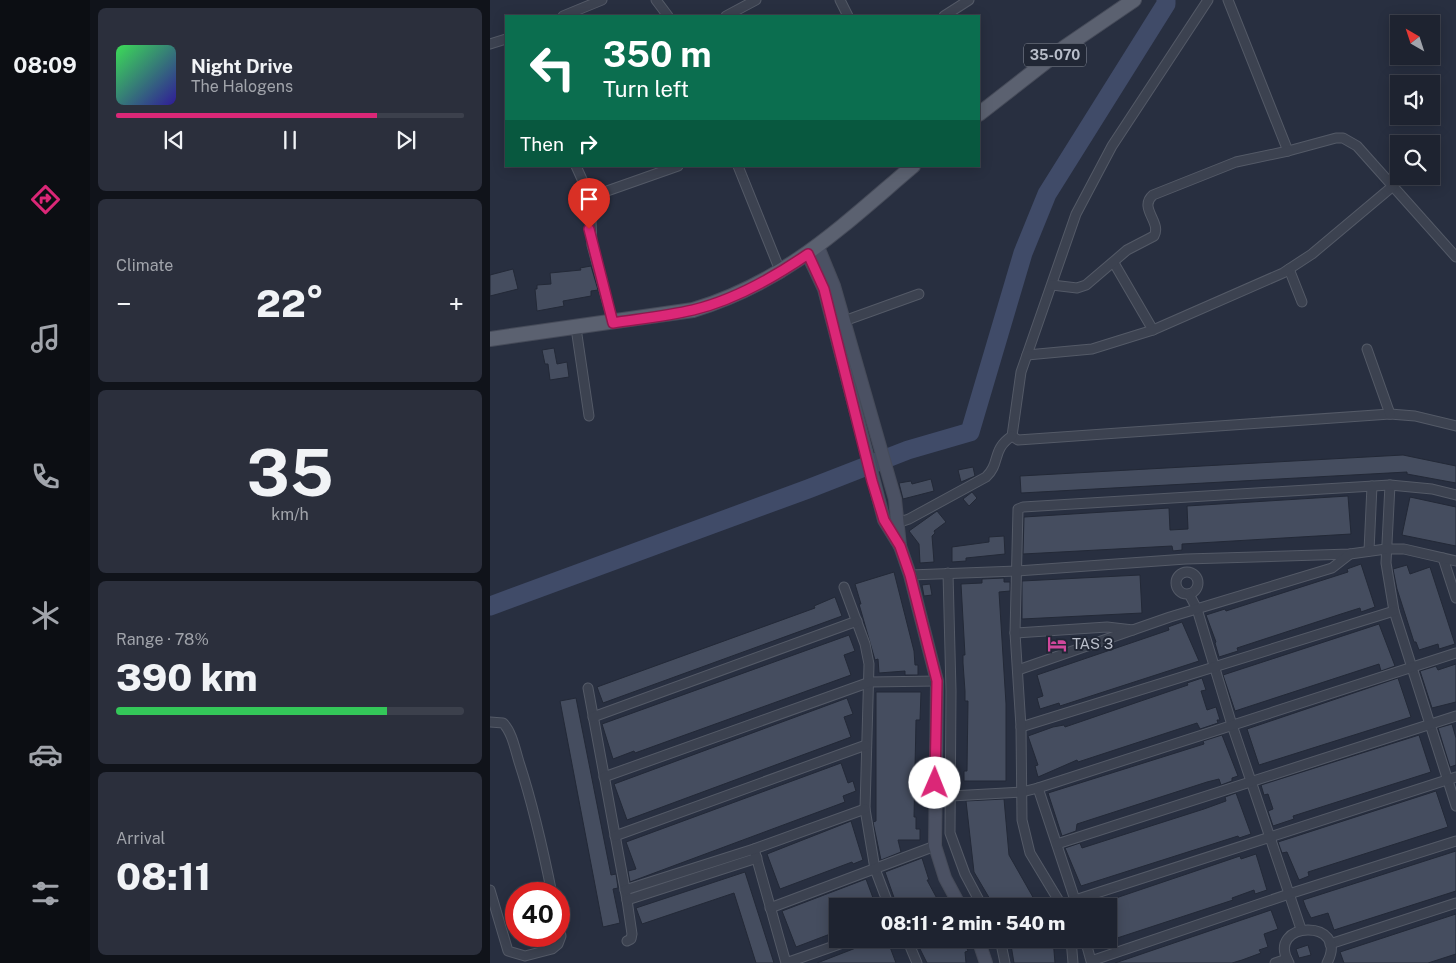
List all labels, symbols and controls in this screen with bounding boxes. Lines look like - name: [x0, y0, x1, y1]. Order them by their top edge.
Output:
- north arrow: [1390, 15, 1440, 65]
- map controls: [1390, 15, 1440, 185]
- text: 350 m: [603, 34, 712, 75]
- icon: left: [520, 35, 585, 100]
- road number: 35-070: [1024, 44, 1086, 66]
- text: 08:09: [13, 52, 77, 78]
- text: Night Drive: [191, 55, 293, 77]
- button: sound: [1390, 75, 1440, 125]
- text: Turn left: [603, 76, 689, 102]
- text: The Halogens: [191, 77, 293, 96]
- icon: previous: [160, 126, 188, 154]
- icon: pause: [276, 126, 304, 154]
- icon: next: [392, 126, 420, 154]
- icon: right: [574, 130, 602, 158]
- text: Then: [520, 133, 564, 155]
- button: search: [1390, 135, 1440, 185]
- pin: [568, 178, 610, 229]
- icon: directions: [28, 182, 63, 217]
- icon: arrive: [575, 185, 603, 213]
- text: Climate: [116, 256, 173, 275]
- text: 22°: [256, 281, 324, 326]
- text: −: [116, 287, 132, 320]
- text: +: [448, 287, 464, 320]
- icon: music: [28, 321, 63, 356]
- text: 35: [246, 434, 334, 511]
- icon: phone: [28, 459, 63, 494]
- text: km/h: [271, 505, 309, 524]
- icon: climate: [28, 598, 63, 633]
- text: Range · 78%: [116, 630, 209, 649]
- hotel icon: TAS 3: [1046, 633, 1068, 655]
- place label: TAS 3: [1072, 635, 1113, 652]
- text: 390 km: [116, 655, 258, 700]
- icon: car: [28, 737, 63, 772]
- position arrow: [908, 756, 960, 808]
- text: Arrival: [116, 829, 165, 848]
- text: 08:11: [116, 854, 211, 899]
- icon: filters: [28, 876, 63, 911]
- speed limit sign: 40: [505, 882, 570, 947]
- text: 08:11 · 2 min · 540 m: [881, 912, 1065, 934]

